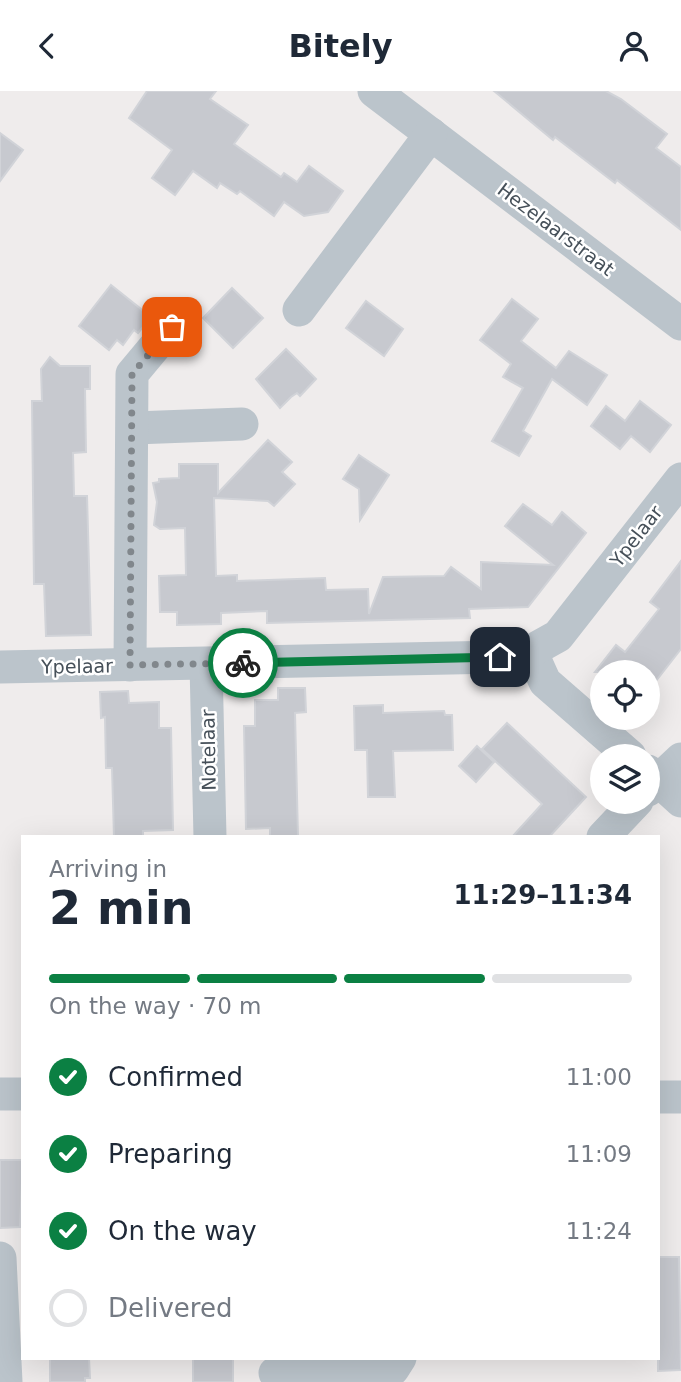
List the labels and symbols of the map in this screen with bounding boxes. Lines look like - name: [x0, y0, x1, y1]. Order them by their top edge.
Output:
- street label: Hezelaarstraat: [494, 178, 618, 280]
- pin: [142, 297, 202, 357]
- street label: Ypelaar: [605, 501, 667, 572]
- pin: [470, 627, 530, 687]
- courier: [208, 628, 278, 698]
- street label: Ypelaar: [40, 654, 113, 678]
- street label: Notelaar: [196, 709, 220, 791]

